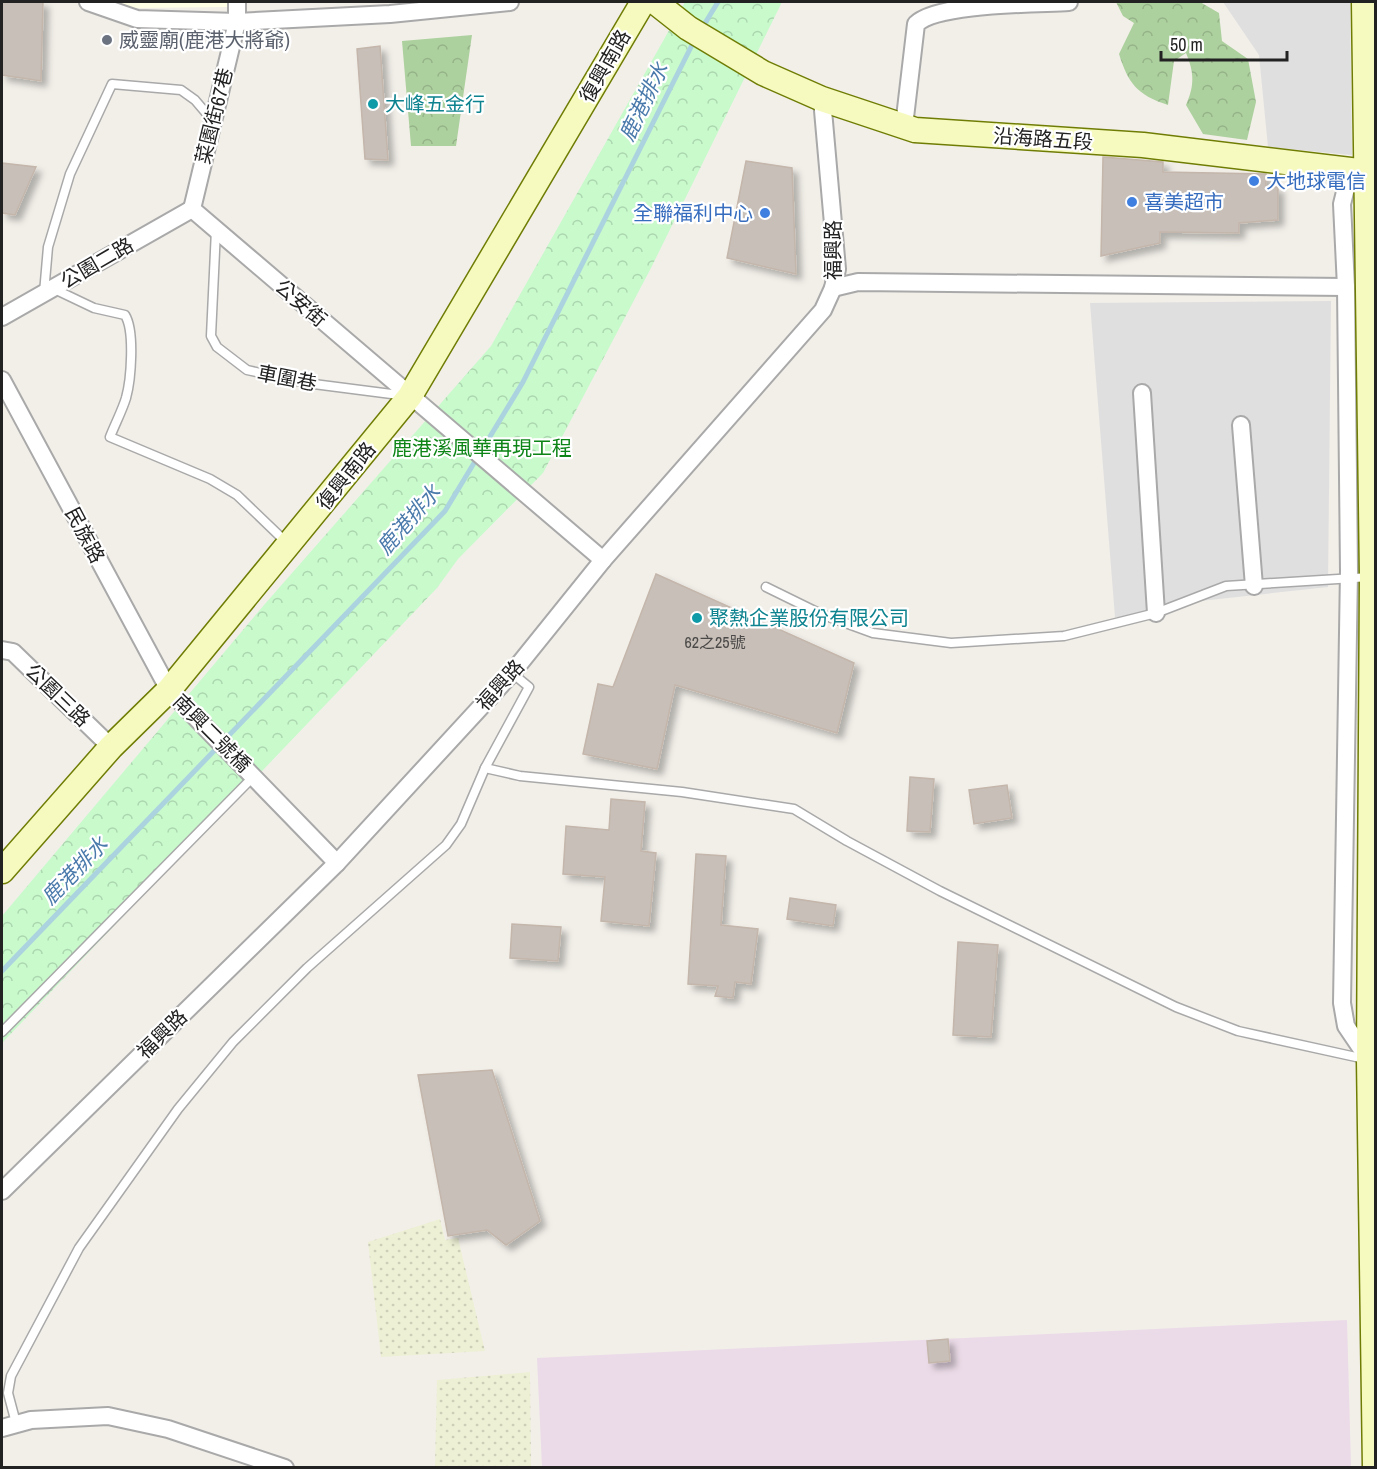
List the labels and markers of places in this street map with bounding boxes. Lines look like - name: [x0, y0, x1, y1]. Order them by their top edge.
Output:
- place label: 威靈廟(鹿港大將爺): [119, 26, 290, 53]
- marker: 威靈廟(鹿港大將爺): [100, 33, 114, 47]
- place label: 大峰五金行: [385, 90, 485, 117]
- marker: 大峰五金行: [366, 97, 380, 111]
- place label: 大地球電信: [1266, 167, 1366, 194]
- marker: 大地球電信: [1247, 174, 1261, 188]
- place label: 喜美超市: [1144, 188, 1224, 215]
- marker: 喜美超市: [1125, 195, 1139, 209]
- place label: 全聯福利中心: [633, 199, 753, 226]
- marker: 全聯福利中心: [758, 206, 772, 220]
- place label: 聚熱企業股份有限公司: [709, 604, 909, 631]
- marker: 聚熱企業股份有限公司: [690, 611, 704, 625]

